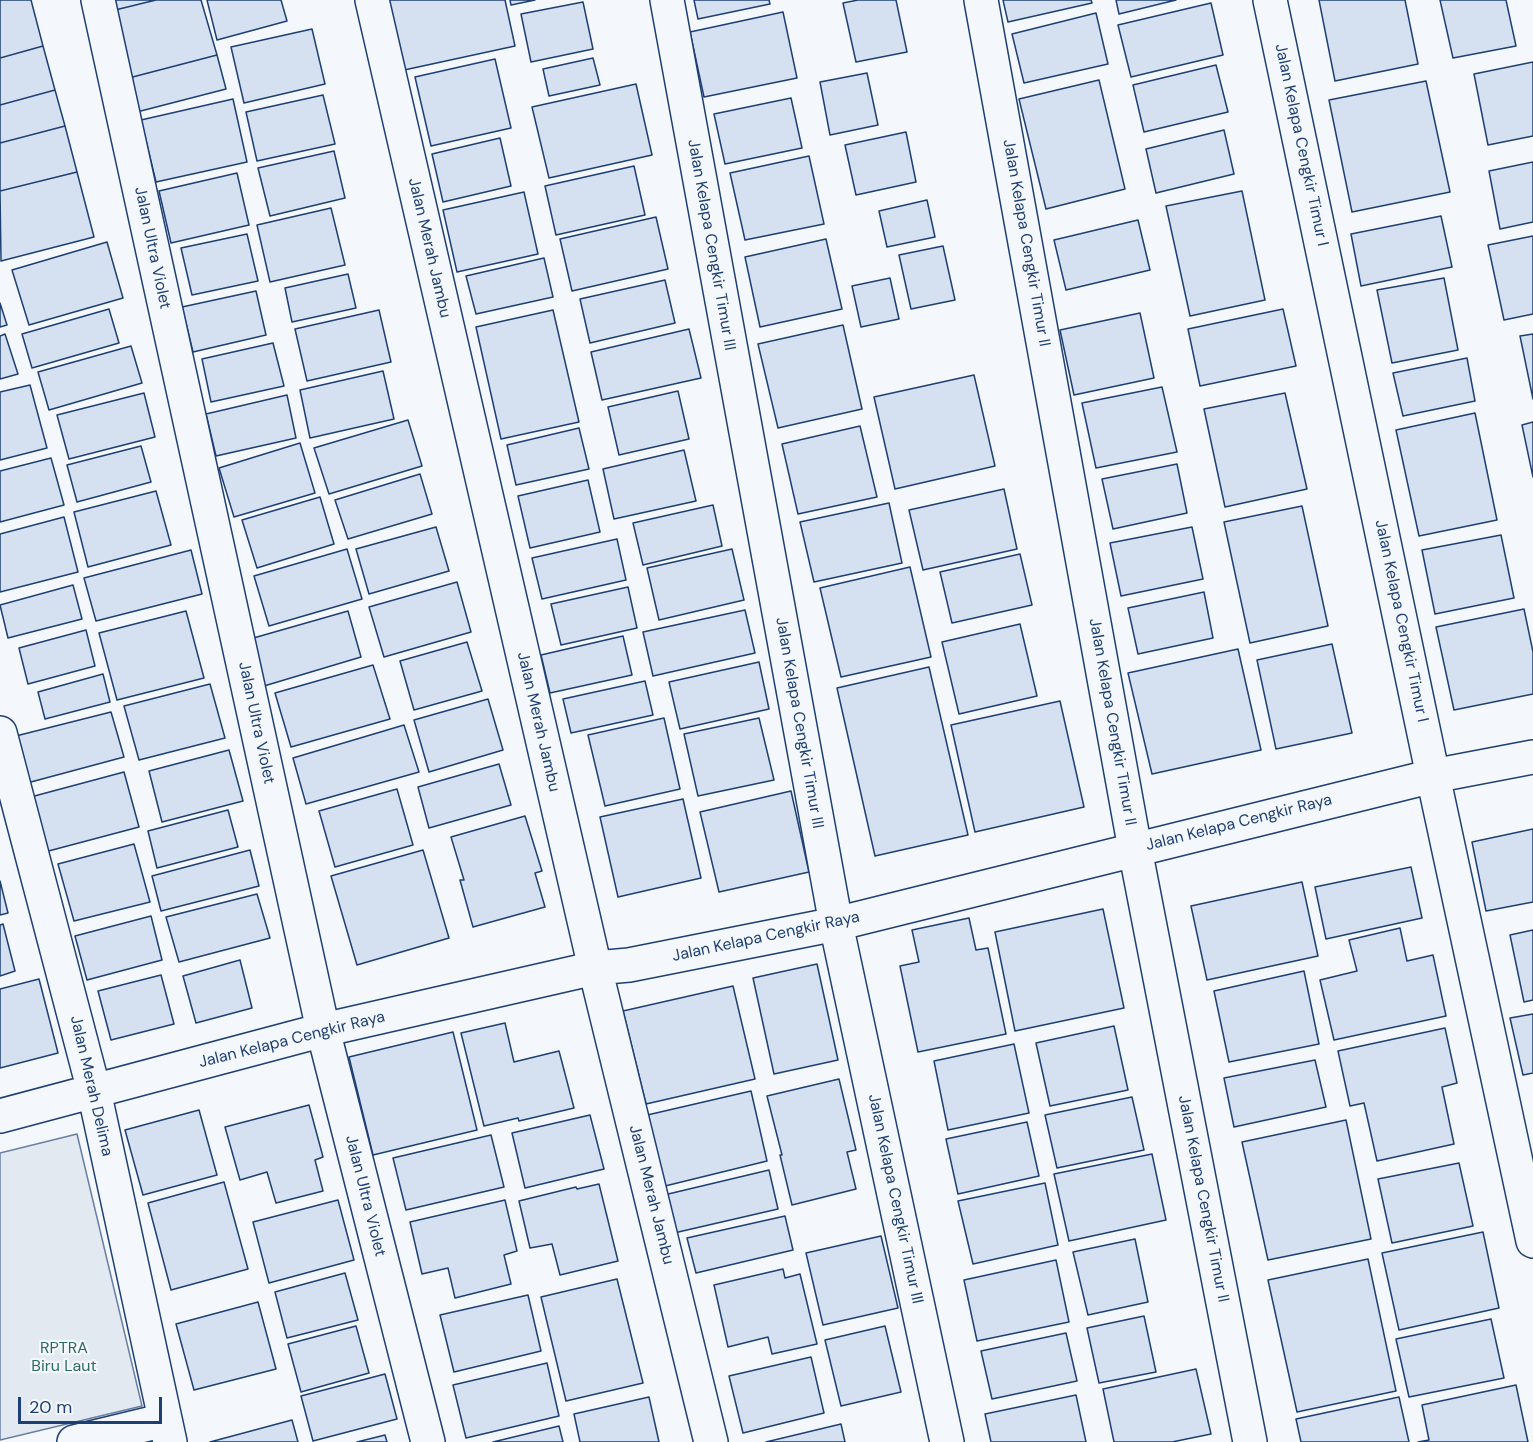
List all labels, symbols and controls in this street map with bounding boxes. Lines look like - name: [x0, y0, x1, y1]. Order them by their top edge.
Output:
- street label: Jalan Kelapa Cengkir Timur I: [1270, 42, 1332, 248]
- street label: Jalan Kelapa Cengkir Timur III: [683, 138, 739, 352]
- street label: Jalan Kelapa Cengkir Timur II: [998, 138, 1054, 348]
- street label: Jalan Merah Jambu: [404, 176, 454, 320]
- street label: Jalan Ultra Violet: [130, 185, 174, 311]
- street label: Jalan Kelapa Cengkir Timur I: [1370, 518, 1432, 724]
- street label: Jalan Kelapa Cengkir Timur III: [771, 616, 827, 830]
- street label: Jalan Kelapa Cengkir Timur II: [1084, 617, 1140, 827]
- street label: Jalan Merah Jambu: [513, 650, 563, 794]
- street label: Jalan Ultra Violet: [234, 660, 278, 786]
- street label: Jalan Kelapa Cengkir Raya: [1144, 791, 1334, 855]
- street label: Jalan Kelapa Cengkir Raya: [671, 908, 861, 966]
- street label: Jalan Kelapa Cengkir Raya: [197, 1008, 387, 1072]
- street label: Jalan Merah Delima: [66, 1014, 116, 1158]
- street label: Jalan Kelapa Cengkir Timur III: [863, 1092, 927, 1306]
- street label: Jalan Kelapa Cengkir Timur II: [1174, 1094, 1232, 1304]
- street label: Jalan Merah Jambu: [624, 1123, 678, 1267]
- street label: Jalan Ultra Violet: [341, 1133, 389, 1259]
- park label: RPTRA Biru Laut: [31, 1339, 97, 1377]
- scale bar: [21, 1385, 165, 1423]
- text: 20 m: [29, 1395, 72, 1419]

